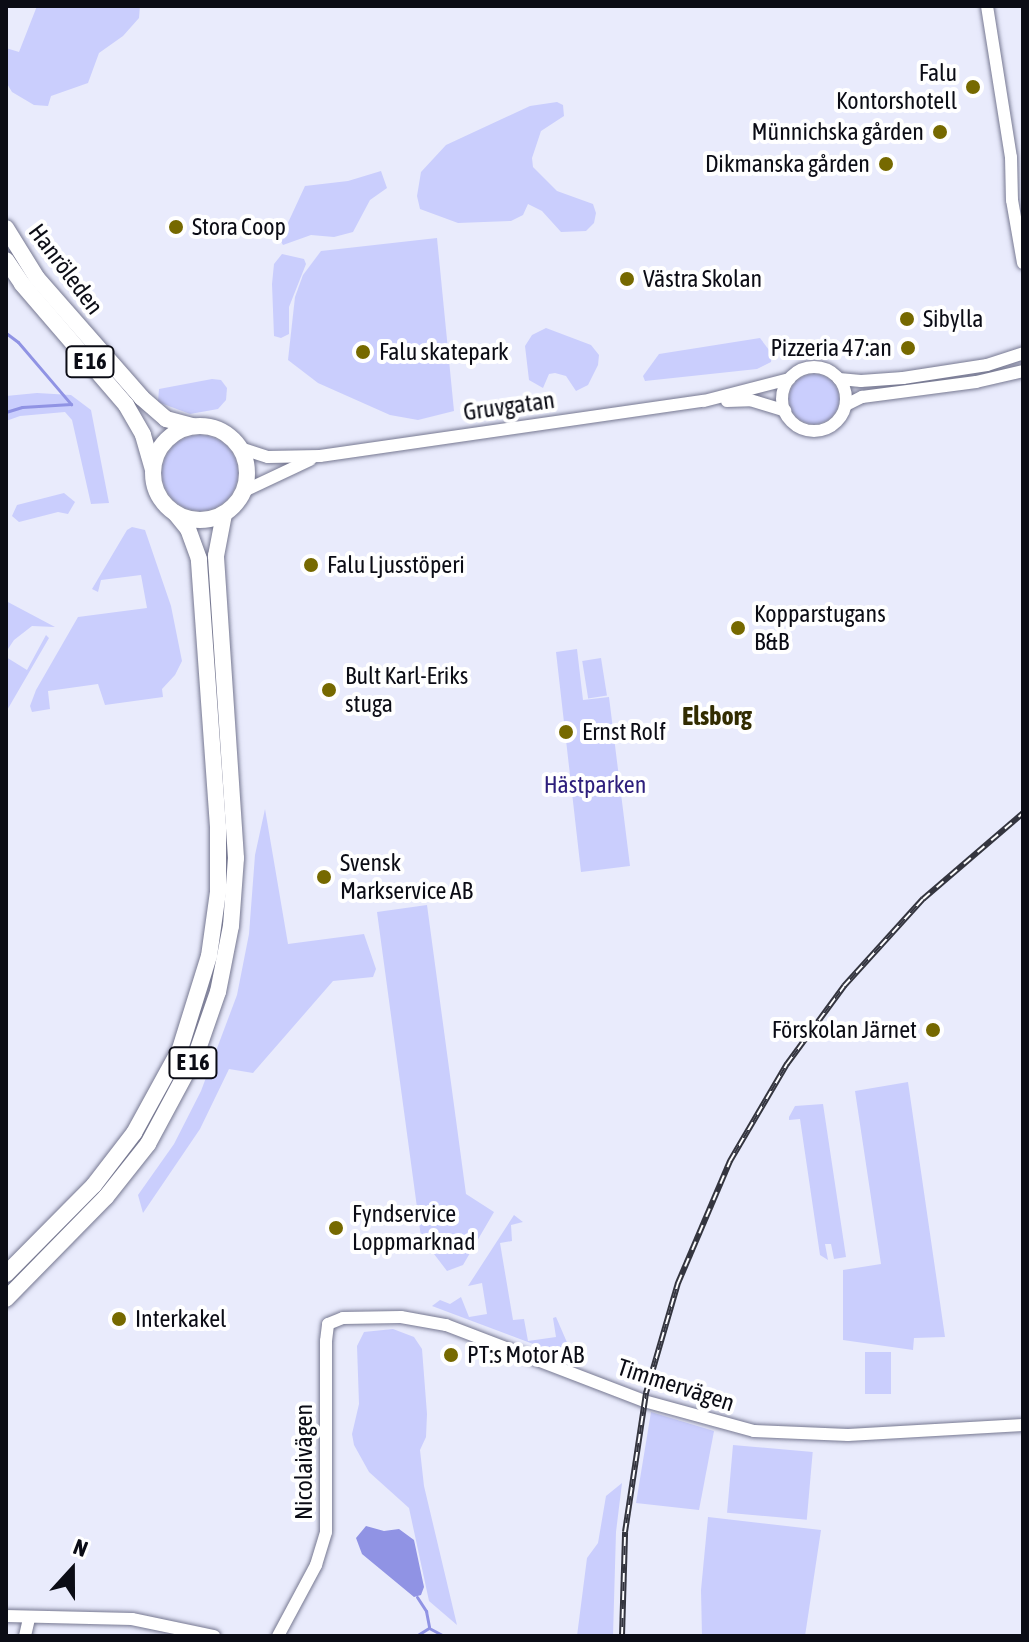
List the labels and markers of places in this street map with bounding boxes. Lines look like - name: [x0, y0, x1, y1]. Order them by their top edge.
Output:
- place label: Falu Kontorshotell: [836, 59, 957, 115]
- marker: Falu Kontorshotell: [964, 78, 982, 96]
- place label: Münnichska gården: [752, 118, 924, 146]
- marker: Münnichska gården: [931, 123, 949, 141]
- place label: Dikmanska gården: [705, 150, 870, 178]
- marker: Dikmanska gården: [877, 155, 895, 173]
- place label: Stora Coop: [192, 213, 286, 241]
- marker: Stora Coop: [167, 218, 185, 236]
- place label: Västra Skolan: [643, 265, 762, 293]
- marker: Västra Skolan: [618, 270, 636, 288]
- place label: Sibylla: [923, 305, 984, 333]
- marker: Sibylla: [898, 310, 916, 328]
- place label: Pizzeria 47:an: [771, 334, 892, 362]
- place label: Falu skatepark: [379, 338, 509, 366]
- marker: Pizzeria 47:an: [899, 339, 917, 357]
- marker: Falu skatepark: [354, 343, 372, 361]
- place label: Falu Ljusstöperi: [327, 551, 465, 579]
- marker: Falu Ljusstöperi: [302, 556, 320, 574]
- place label: Kopparstugans B&B: [754, 600, 886, 656]
- marker: Kopparstugans B&B: [729, 619, 747, 637]
- place label: Bult Karl-Eriks stuga: [345, 662, 468, 718]
- marker: Bult Karl-Eriks stuga: [320, 681, 338, 699]
- place label: Ernst Rolf: [582, 718, 666, 746]
- marker: Ernst Rolf: [557, 723, 575, 741]
- place label: Svensk Markservice AB: [340, 849, 473, 905]
- marker: Svensk Markservice AB: [315, 868, 333, 886]
- place label: Förskolan Järnet: [772, 1016, 917, 1044]
- marker: Förskolan Järnet: [924, 1021, 942, 1039]
- place label: Fyndservice Loppmarknad: [352, 1200, 476, 1256]
- marker: Fyndservice Loppmarknad: [327, 1219, 345, 1237]
- place label: Interkakel: [135, 1305, 226, 1333]
- marker: Interkakel: [110, 1310, 128, 1328]
- place label: PT:s Motor AB: [467, 1341, 584, 1369]
- marker: PT:s Motor AB: [442, 1346, 460, 1364]

